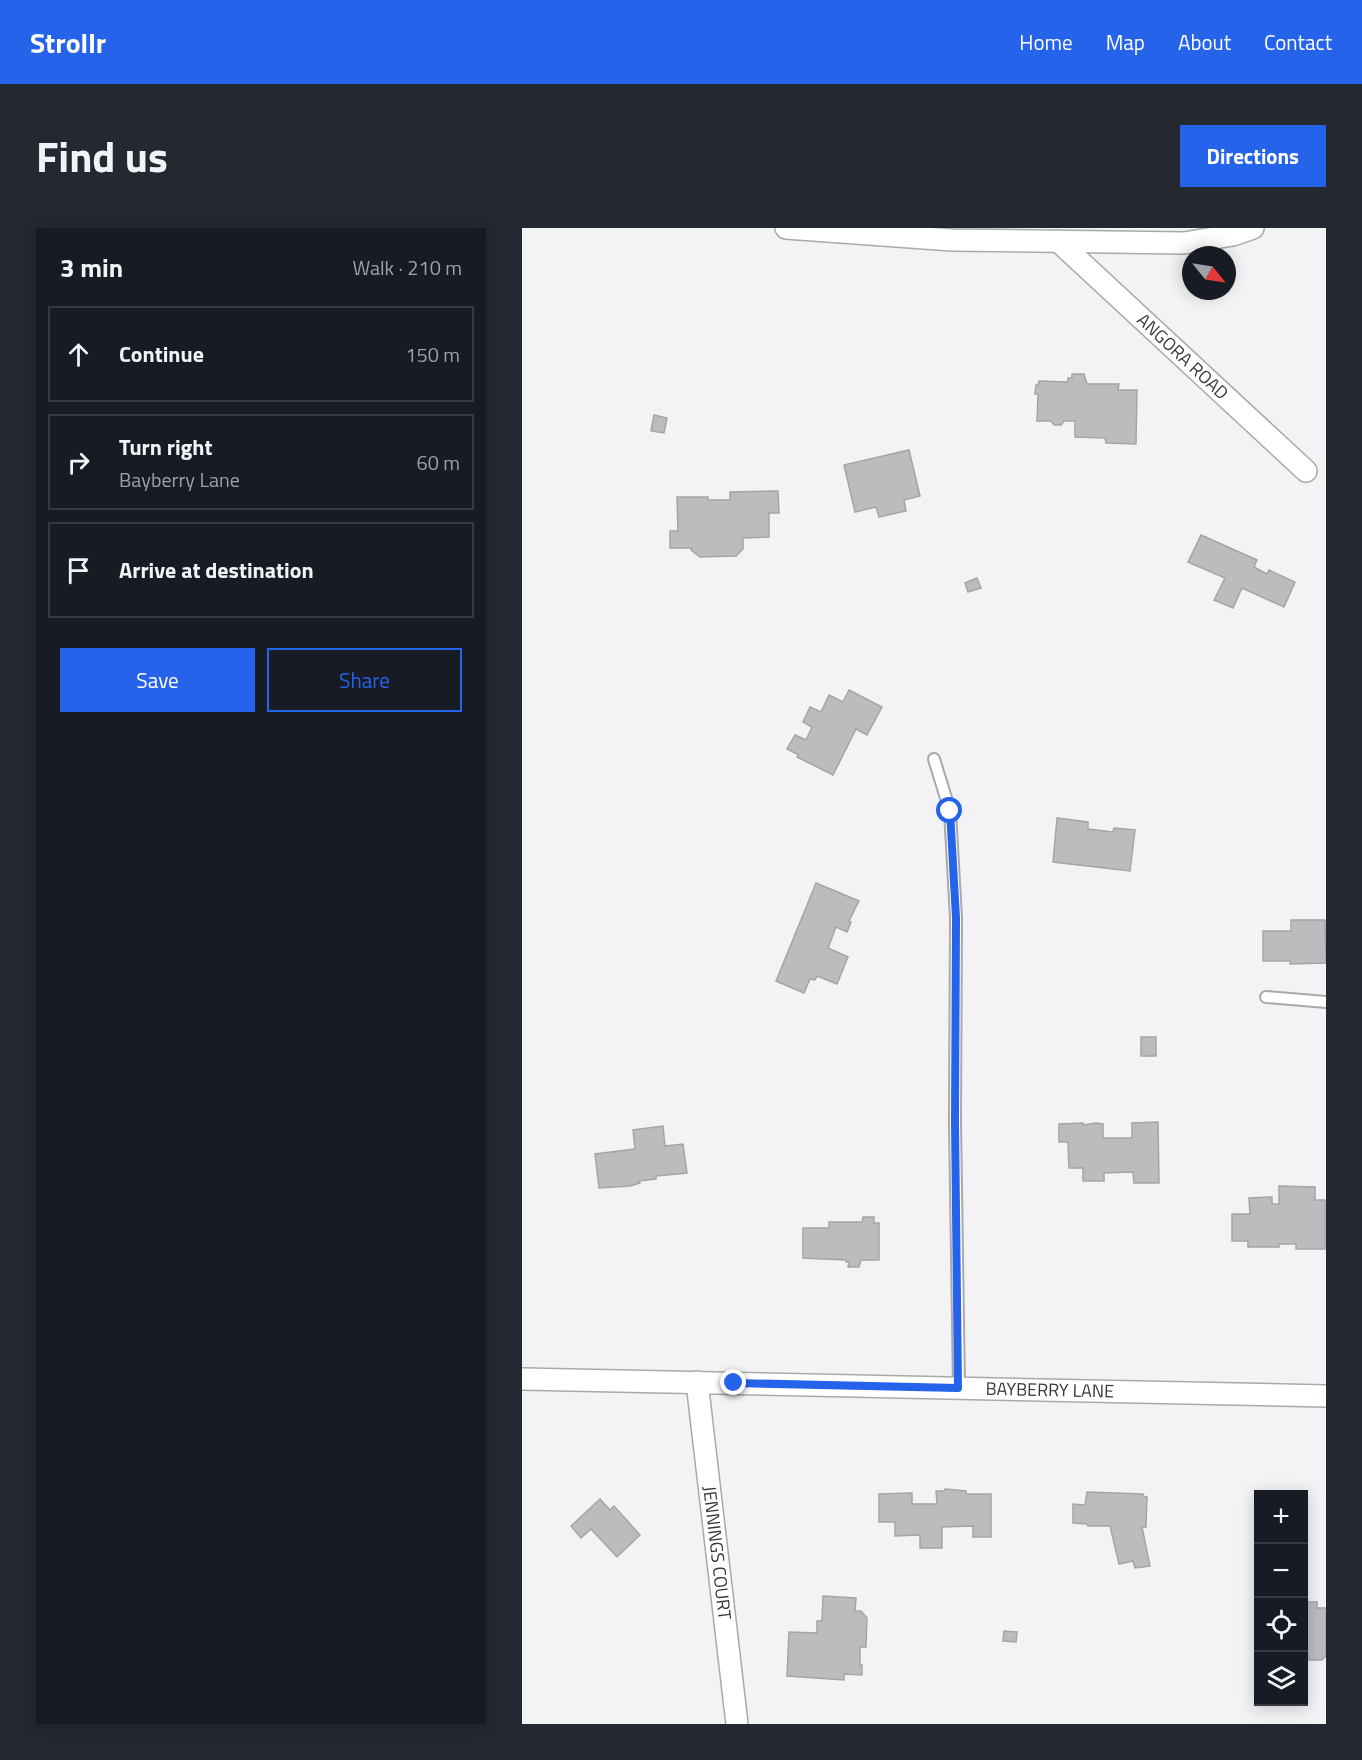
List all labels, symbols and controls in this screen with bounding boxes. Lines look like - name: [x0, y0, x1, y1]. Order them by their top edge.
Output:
- text: Strollr: [30, 21, 106, 64]
- text: Home: [1019, 26, 1073, 58]
- text: Map: [1106, 26, 1145, 58]
- text: About: [1178, 26, 1231, 58]
- text: Contact: [1264, 26, 1332, 58]
- text: Find us: [36, 124, 168, 188]
- button: Directions: [1180, 125, 1326, 187]
- north arrow: [1182, 246, 1236, 300]
- text: 3 min: [60, 248, 123, 287]
- text: Walk · 210 m: [353, 252, 462, 283]
- street label: ANGORA ROAD: [1131, 307, 1235, 406]
- text: Continue: [119, 337, 204, 371]
- icon: ahead: [62, 338, 95, 371]
- text: 150 m: [405, 339, 460, 370]
- text: Turn right: [119, 430, 213, 464]
- icon: right: [62, 446, 95, 479]
- text: 60 m: [416, 447, 460, 478]
- text: Bayberry Lane: [119, 464, 240, 495]
- text: Arrive at destination: [119, 553, 314, 587]
- icon: arrive: [62, 554, 95, 587]
- button: Save: [60, 648, 255, 712]
- button: Share: [267, 648, 462, 712]
- route start: [936, 797, 962, 823]
- route end: [720, 1369, 746, 1395]
- street label: BAYBERRY LANE: [985, 1375, 1114, 1405]
- street label: JENNINGS COURT: [696, 1484, 739, 1622]
- map controls: [1254, 1490, 1308, 1706]
- button: +: [1254, 1490, 1308, 1544]
- button: −: [1254, 1544, 1308, 1598]
- button: locate: [1254, 1598, 1308, 1652]
- button: layers: [1254, 1652, 1308, 1706]

